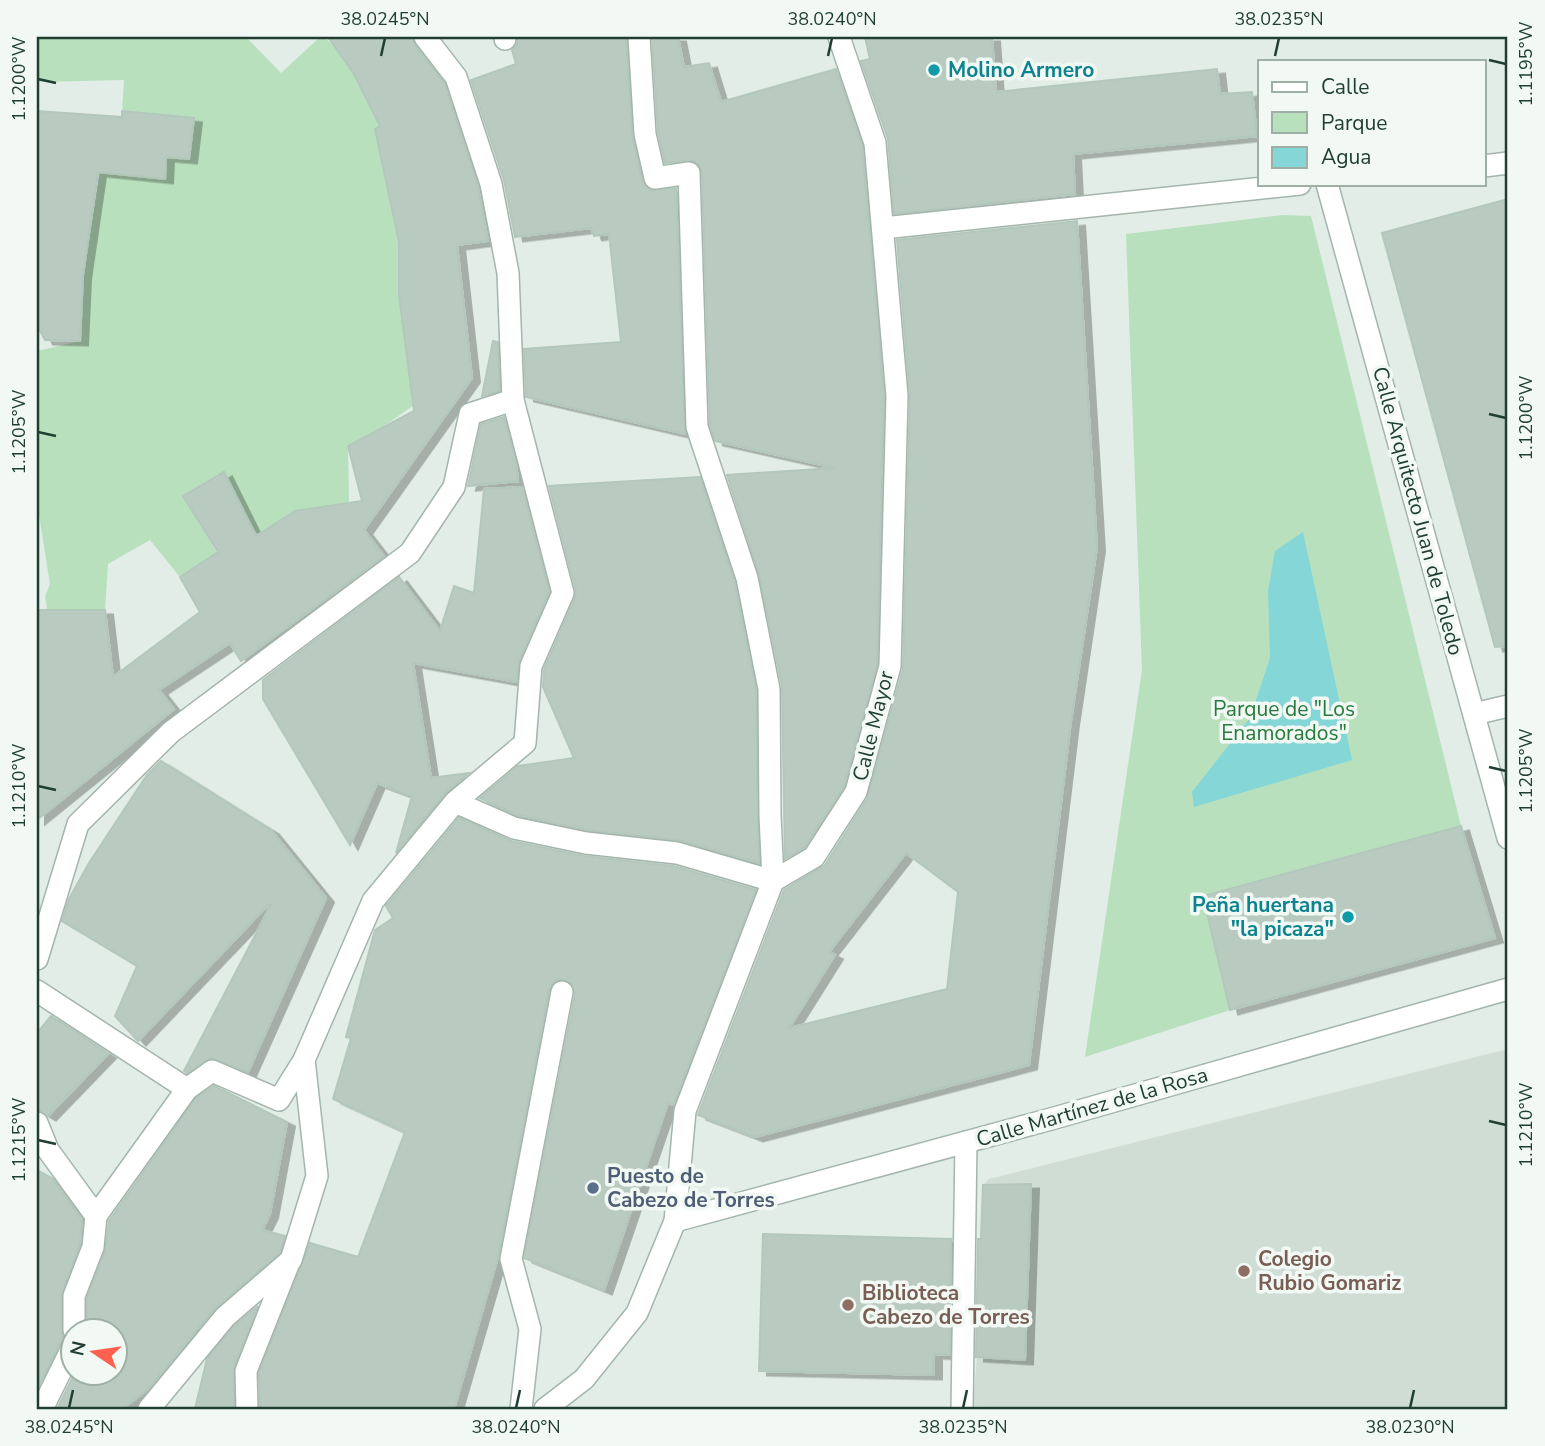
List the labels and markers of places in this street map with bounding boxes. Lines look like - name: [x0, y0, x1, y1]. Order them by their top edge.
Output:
- place label: Molino Armero: [948, 56, 1094, 84]
- marker: Molino Armero: [926, 62, 942, 78]
- place label: Peña huertana "la picaza": [1192, 891, 1334, 943]
- marker: Peña huertana "la picaza": [1340, 909, 1356, 925]
- place label: Puesto de Cabezo de Torres: [607, 1162, 775, 1214]
- marker: Puesto de Cabezo de Torres: [585, 1180, 601, 1196]
- place label: Colegio Rubio Gomariz: [1258, 1245, 1401, 1297]
- marker: Colegio Rubio Gomariz: [1236, 1263, 1252, 1279]
- place label: Biblioteca Cabezo de Torres: [862, 1279, 1030, 1331]
- marker: Biblioteca Cabezo de Torres: [840, 1297, 856, 1313]

